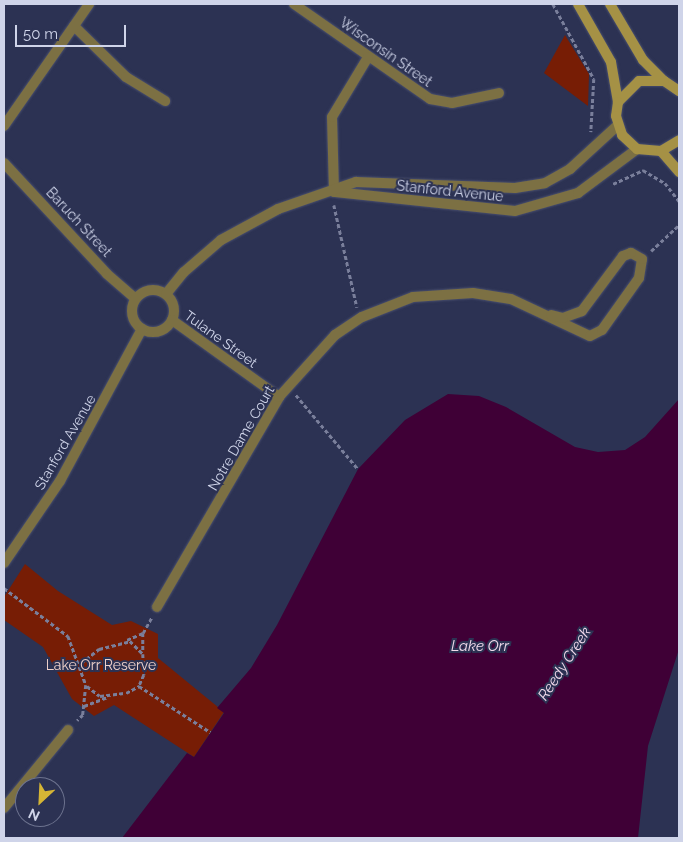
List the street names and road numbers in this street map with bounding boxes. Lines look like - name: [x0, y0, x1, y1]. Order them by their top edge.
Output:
- street label: Wisconsin Street: [337, 14, 435, 90]
- street label: Stanford Avenue: [396, 177, 504, 205]
- street label: Baruch Street: [43, 184, 115, 260]
- street label: Tulane Street: [181, 307, 261, 371]
- street label: Notre Dame Court: [204, 383, 278, 493]
- street label: Stanford Avenue: [31, 391, 99, 493]

